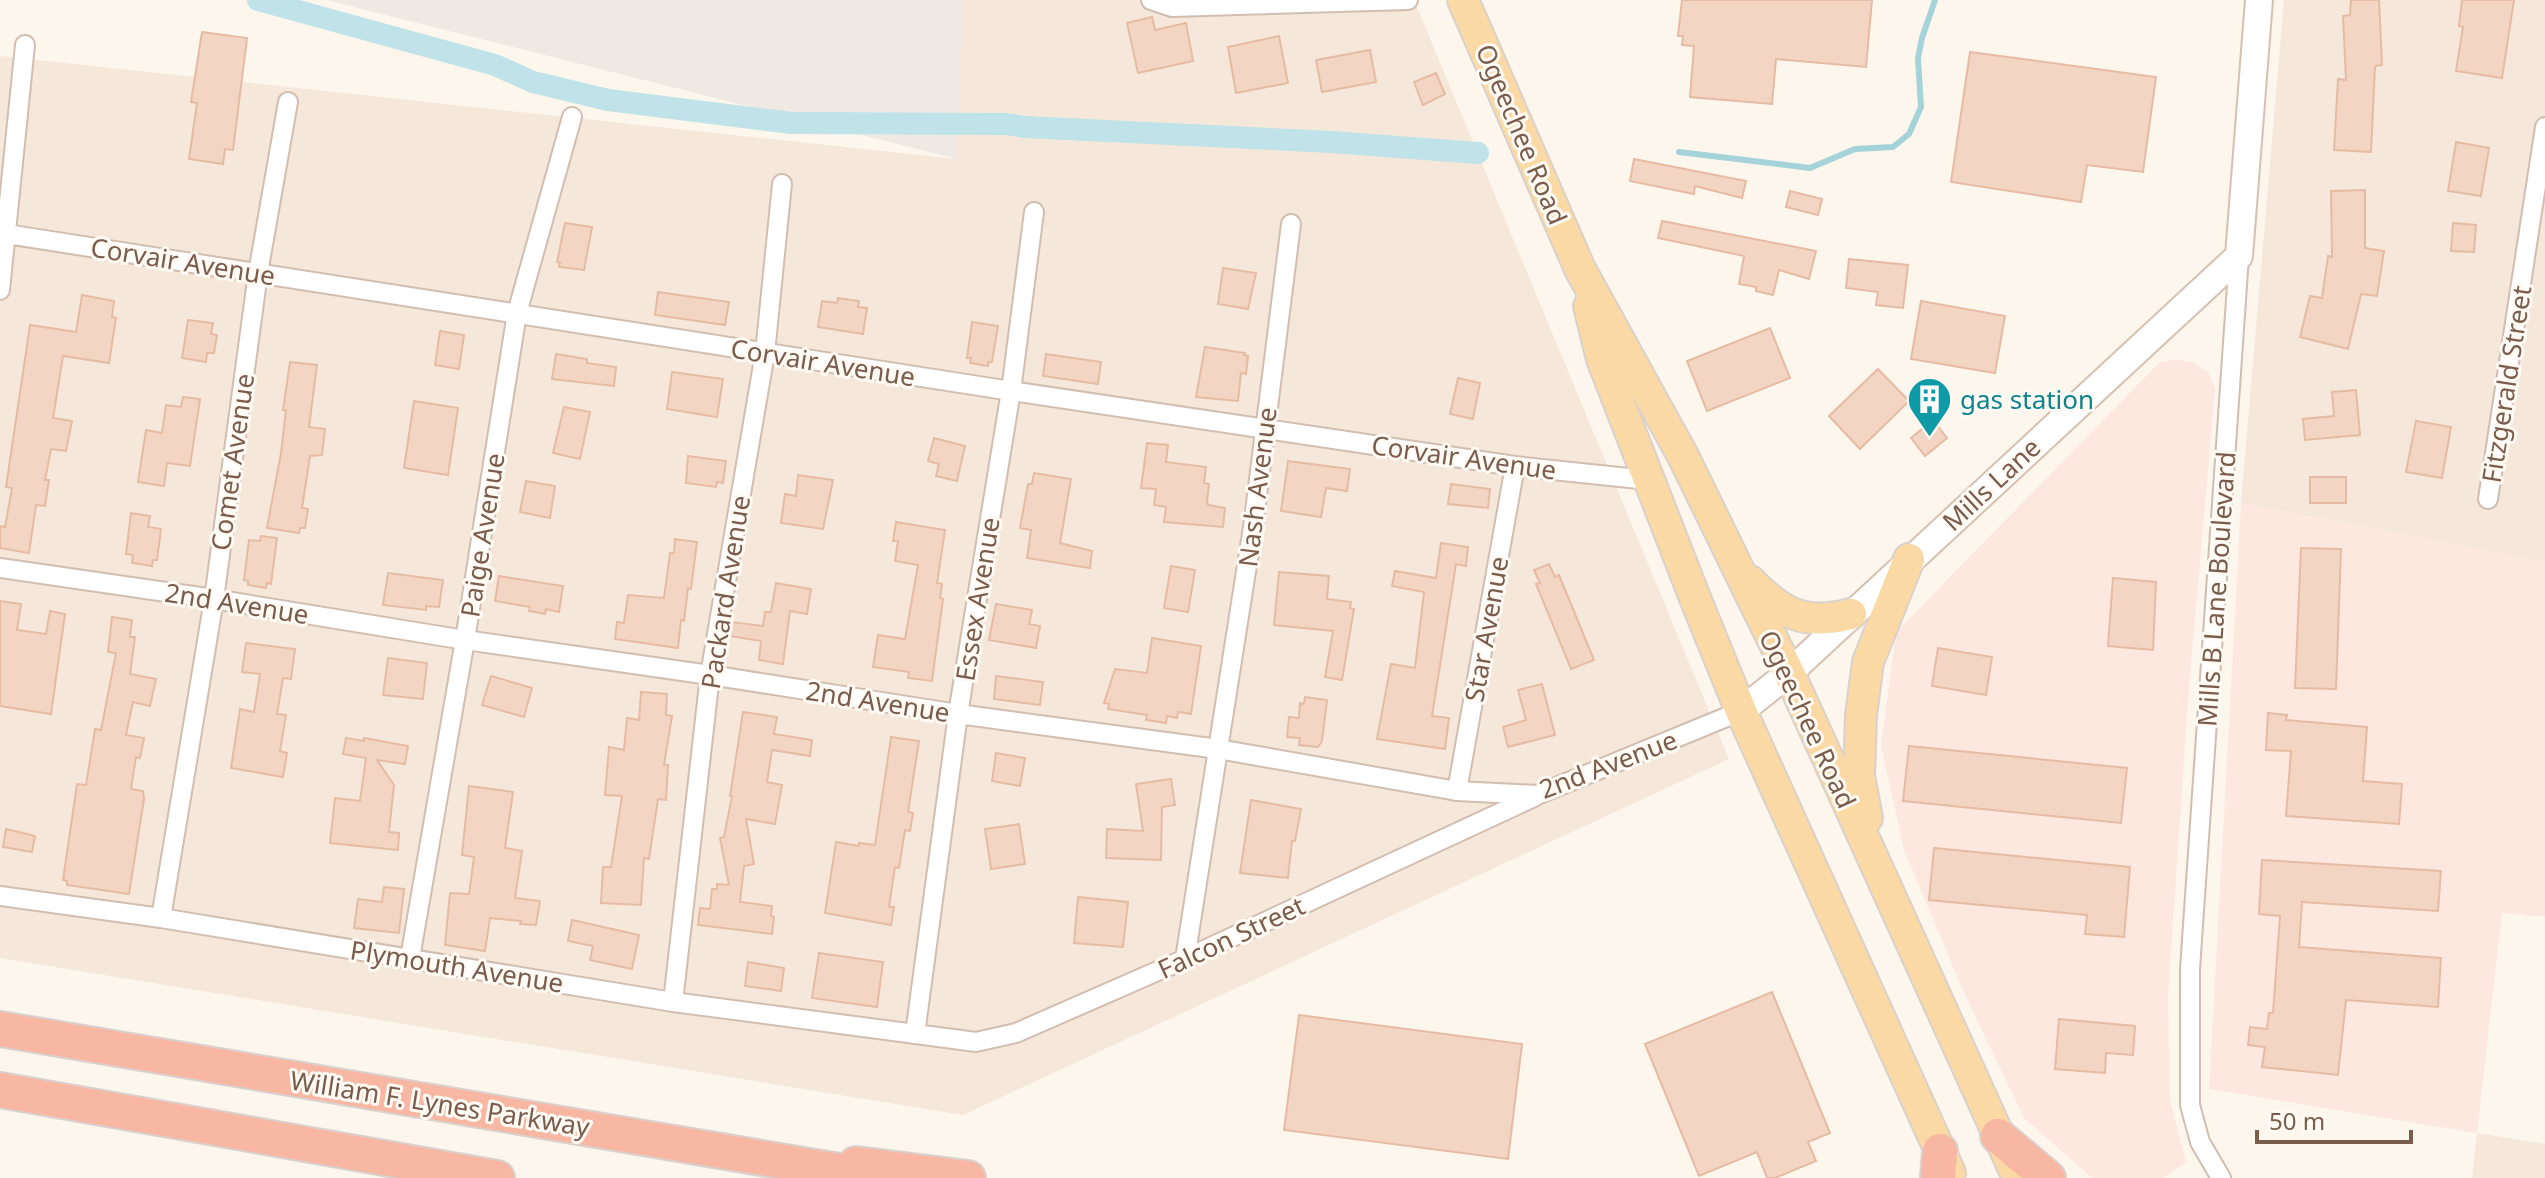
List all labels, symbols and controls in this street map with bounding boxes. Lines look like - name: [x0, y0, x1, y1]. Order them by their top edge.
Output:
- street label: Ogeechee Road: [1468, 38, 1576, 230]
- street label: Corvair Avenue: [88, 229, 278, 293]
- street label: Fitzgerald Street: [2473, 283, 2539, 485]
- street label: Corvair Avenue: [728, 330, 918, 394]
- street label: Comet Avenue: [202, 371, 262, 553]
- building icon: gas station: [1905, 375, 1953, 438]
- place label: gas station: [1960, 381, 2094, 417]
- street label: Nash Avenue: [1229, 405, 1285, 569]
- street label: Corvair Avenue: [1369, 426, 1559, 488]
- street label: Mills Lane: [1934, 429, 2048, 539]
- street label: Paige Avenue: [451, 450, 513, 620]
- street label: Mills B Lane Boulevard: [2188, 450, 2244, 728]
- street label: Packard Avenue: [692, 493, 758, 691]
- street label: Essex Avenue: [946, 515, 1008, 683]
- street label: Star Avenue: [1456, 553, 1516, 705]
- street label: 2nd Avenue: [163, 574, 311, 632]
- street label: Ogeechee Road: [1751, 624, 1865, 814]
- street label: 2nd Avenue: [804, 672, 952, 730]
- street label: 2nd Avenue: [1534, 721, 1682, 807]
- street label: Falcon Street: [1152, 887, 1310, 987]
- street label: Plymouth Avenue: [348, 931, 566, 1001]
- street label: William F. Lynes Parkway: [288, 1062, 593, 1145]
- scale bar: [2257, 1094, 2411, 1144]
- text: 50 m: [2269, 1104, 2325, 1137]

